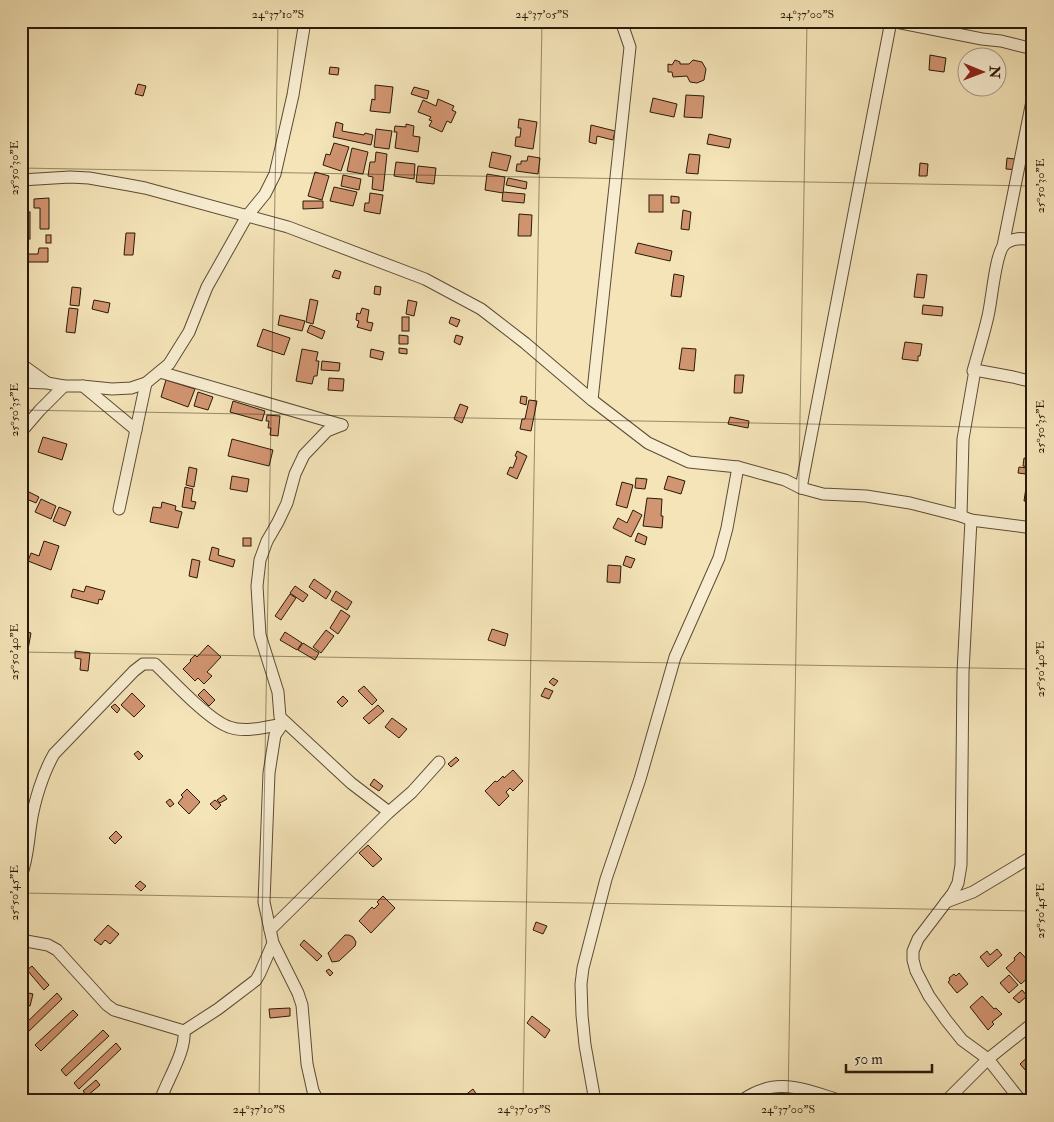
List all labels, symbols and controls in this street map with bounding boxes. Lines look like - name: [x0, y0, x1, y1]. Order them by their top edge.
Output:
- text: 24°37'10"S: [252, 7, 304, 22]
- text: 24°37'05"S: [515, 7, 569, 22]
- text: 24°37'00"S: [780, 7, 834, 22]
- north arrow: [956, 48, 1006, 98]
- text: N: [986, 65, 1003, 79]
- text: 25°50'30"E: [7, 140, 22, 195]
- text: 25°50'30"E: [1033, 158, 1048, 213]
- text: 25°50'35"E: [7, 383, 22, 437]
- text: 25°50'35"E: [1033, 400, 1048, 454]
- text: 25°50'40"E: [7, 623, 22, 680]
- text: 25°50'40"E: [1033, 640, 1048, 697]
- text: 25°50'45"E: [7, 865, 22, 921]
- text: 25°50'45"E: [1033, 883, 1048, 939]
- scale bar: [846, 1042, 933, 1074]
- text: 50 m: [854, 1050, 883, 1069]
- text: 24°37'10"S: [233, 1102, 285, 1117]
- text: 24°37'05"S: [497, 1102, 551, 1117]
- text: 24°37'00"S: [761, 1102, 815, 1117]

